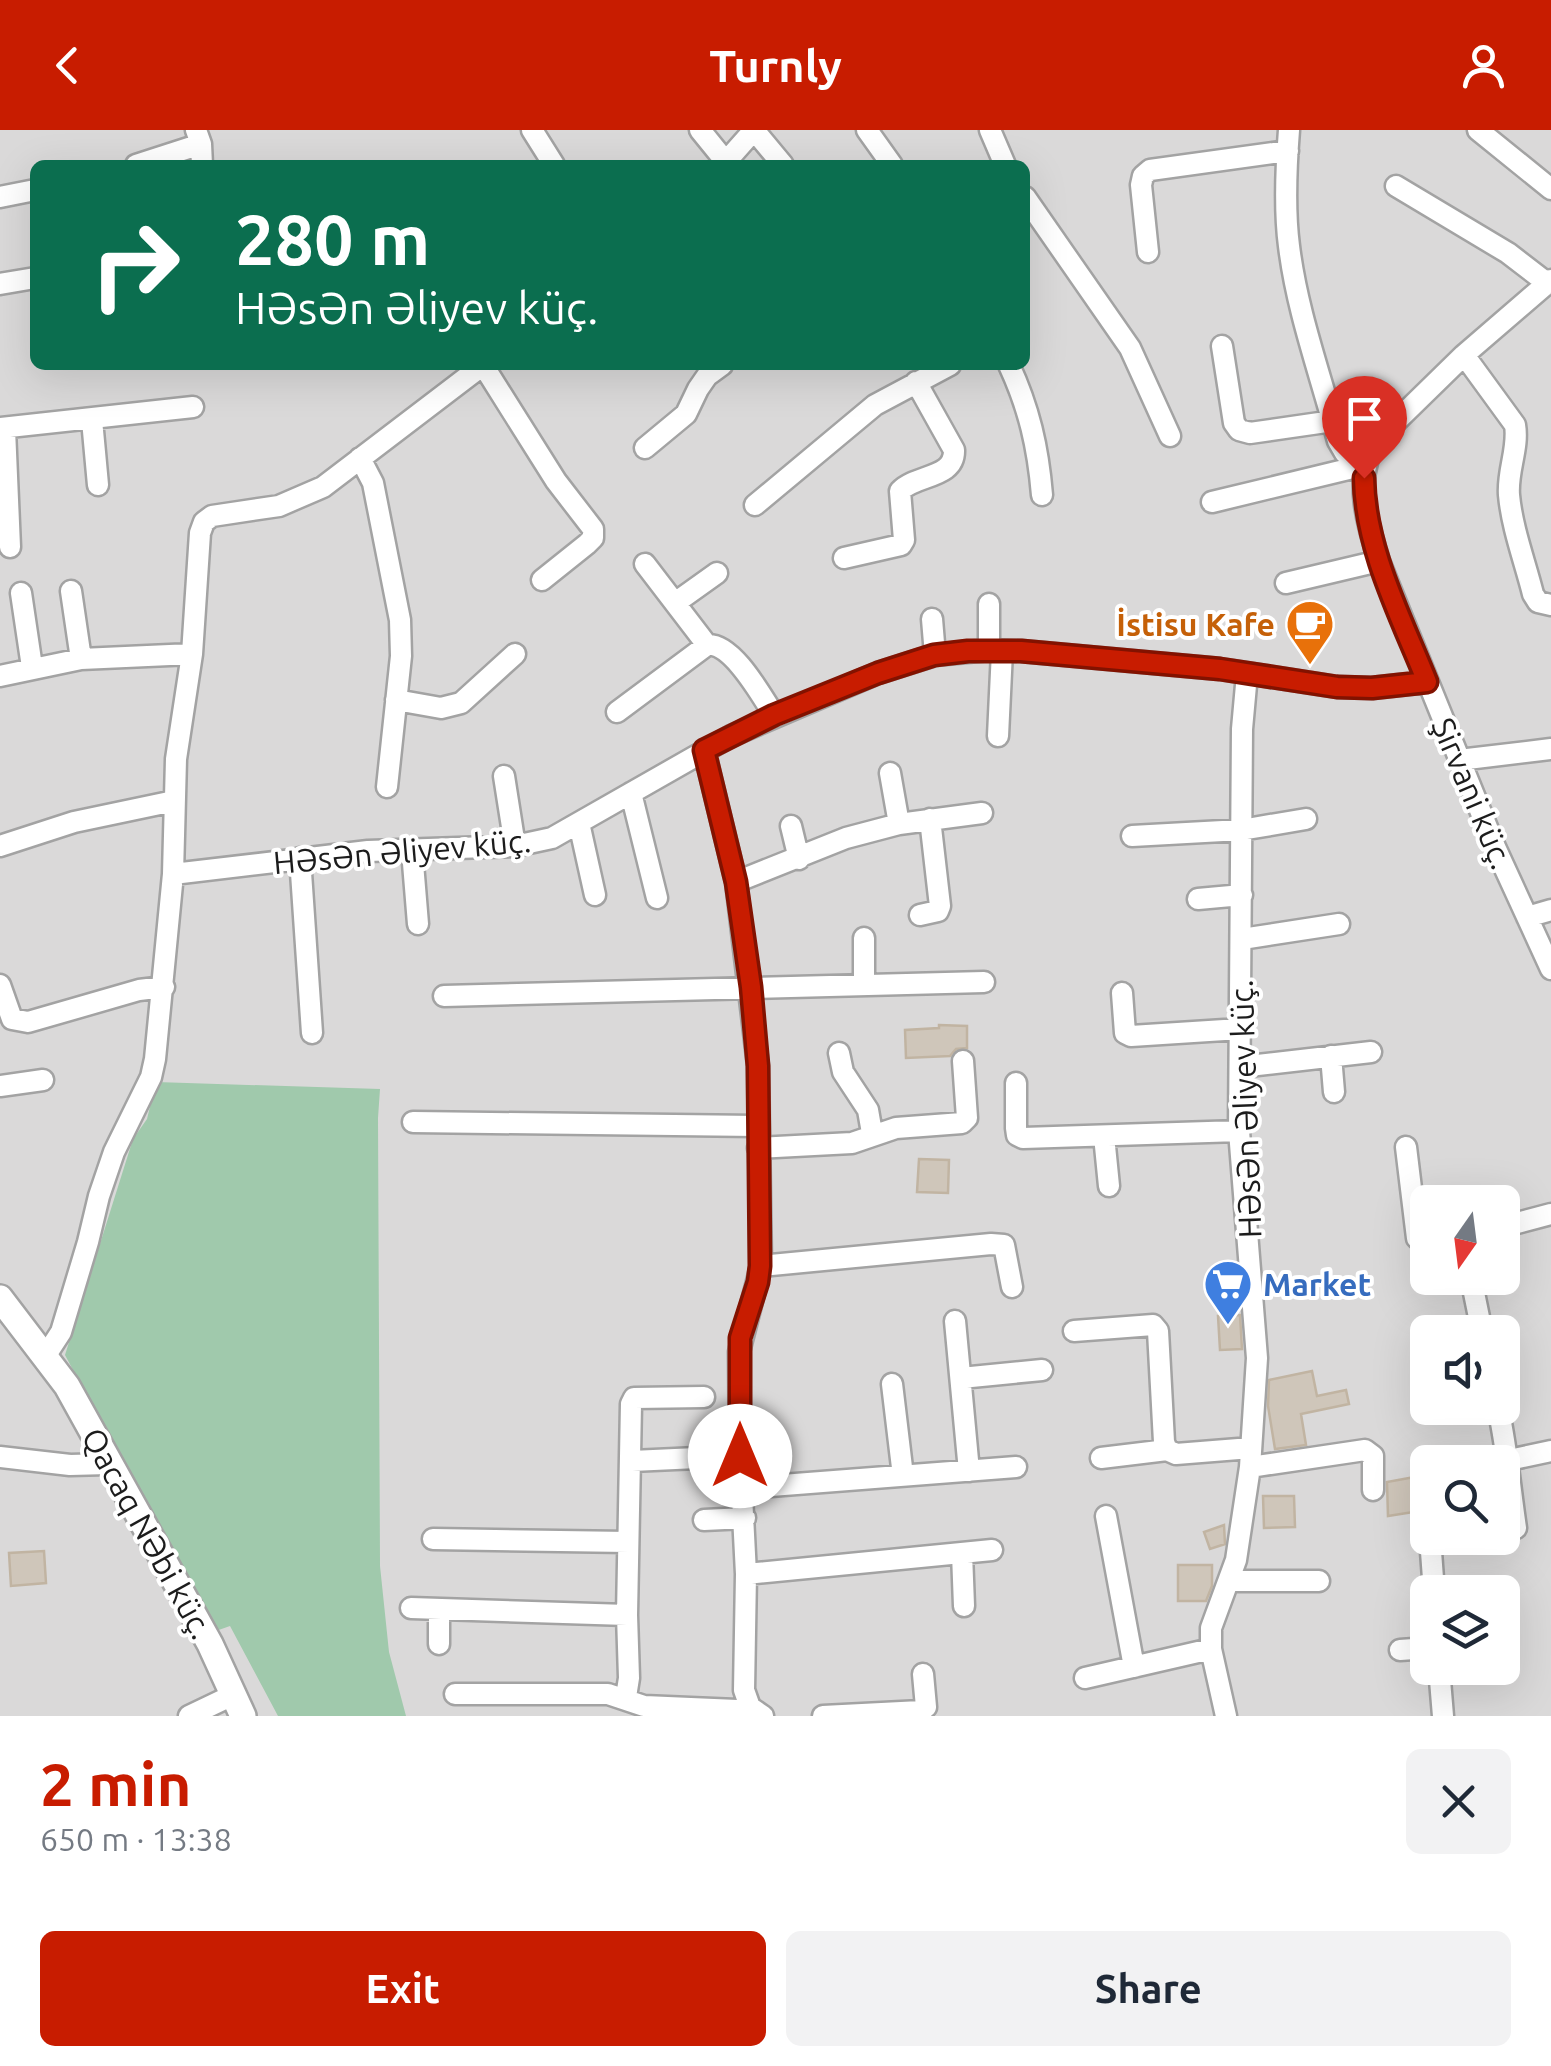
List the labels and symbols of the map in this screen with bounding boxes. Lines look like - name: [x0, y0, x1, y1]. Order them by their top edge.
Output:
- pin: [1322, 376, 1407, 479]
- cafe icon: İstisu Kafe: [1284, 598, 1336, 666]
- place label: İstisu Kafe: [1116, 606, 1275, 642]
- street label: Şirvani küç.: [1425, 712, 1521, 874]
- street label: Həsən Əliyev küç.: [272, 822, 532, 880]
- street label: Həsən Əliyev küç.: [1223, 979, 1267, 1239]
- north arrow: [1410, 1185, 1520, 1295]
- supermarket icon: Market: [1202, 1258, 1254, 1326]
- place label: Market: [1263, 1266, 1371, 1302]
- position arrow: [688, 1404, 792, 1508]
- street label: Qacaq Nəbi küç.: [75, 1421, 221, 1645]

